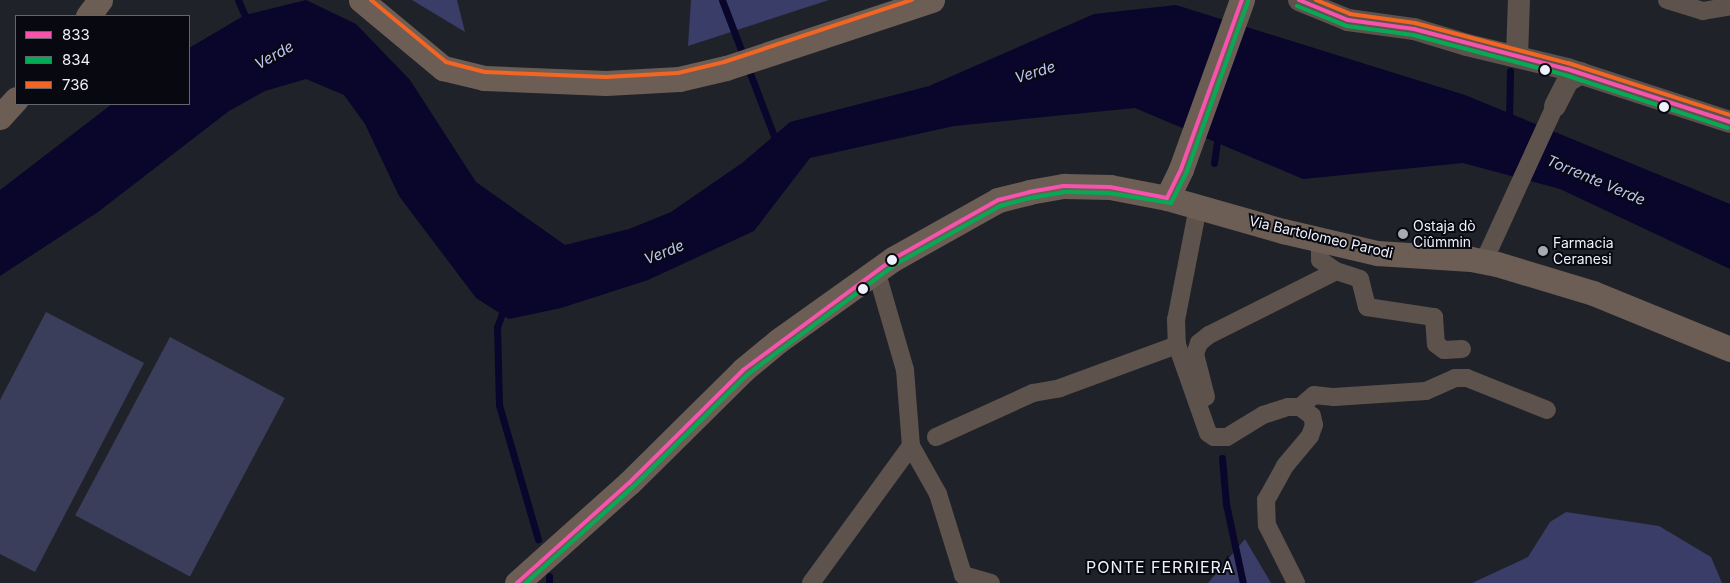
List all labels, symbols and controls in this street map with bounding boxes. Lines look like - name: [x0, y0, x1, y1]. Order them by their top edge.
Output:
- legend: [15, 15, 190, 105]
- text: 833: [62, 25, 90, 44]
- water label: Verde: [252, 37, 296, 73]
- text: 834: [62, 50, 90, 69]
- water label: Verde: [1013, 57, 1057, 87]
- unlabelled marker: [1540, 65, 1550, 75]
- text: 736: [62, 75, 89, 94]
- unlabelled marker: [1659, 102, 1669, 112]
- water label: Torrente Verde: [1544, 151, 1648, 209]
- street label: Via Bartolomeo Parodi: [1248, 212, 1394, 262]
- place label: Ostaja dò Ciûmmin: [1413, 218, 1476, 250]
- marker: Ostaja dò Ciûmmin: [1397, 228, 1409, 240]
- place label: Farmacia Ceranesi: [1553, 235, 1614, 268]
- water label: Verde: [641, 236, 687, 268]
- marker: Farmacia Ceranesi: [1537, 245, 1549, 257]
- unlabelled marker: [887, 255, 897, 265]
- unlabelled marker: [858, 284, 868, 294]
- district label: PONTE FERRIERA: [1084, 557, 1236, 577]

